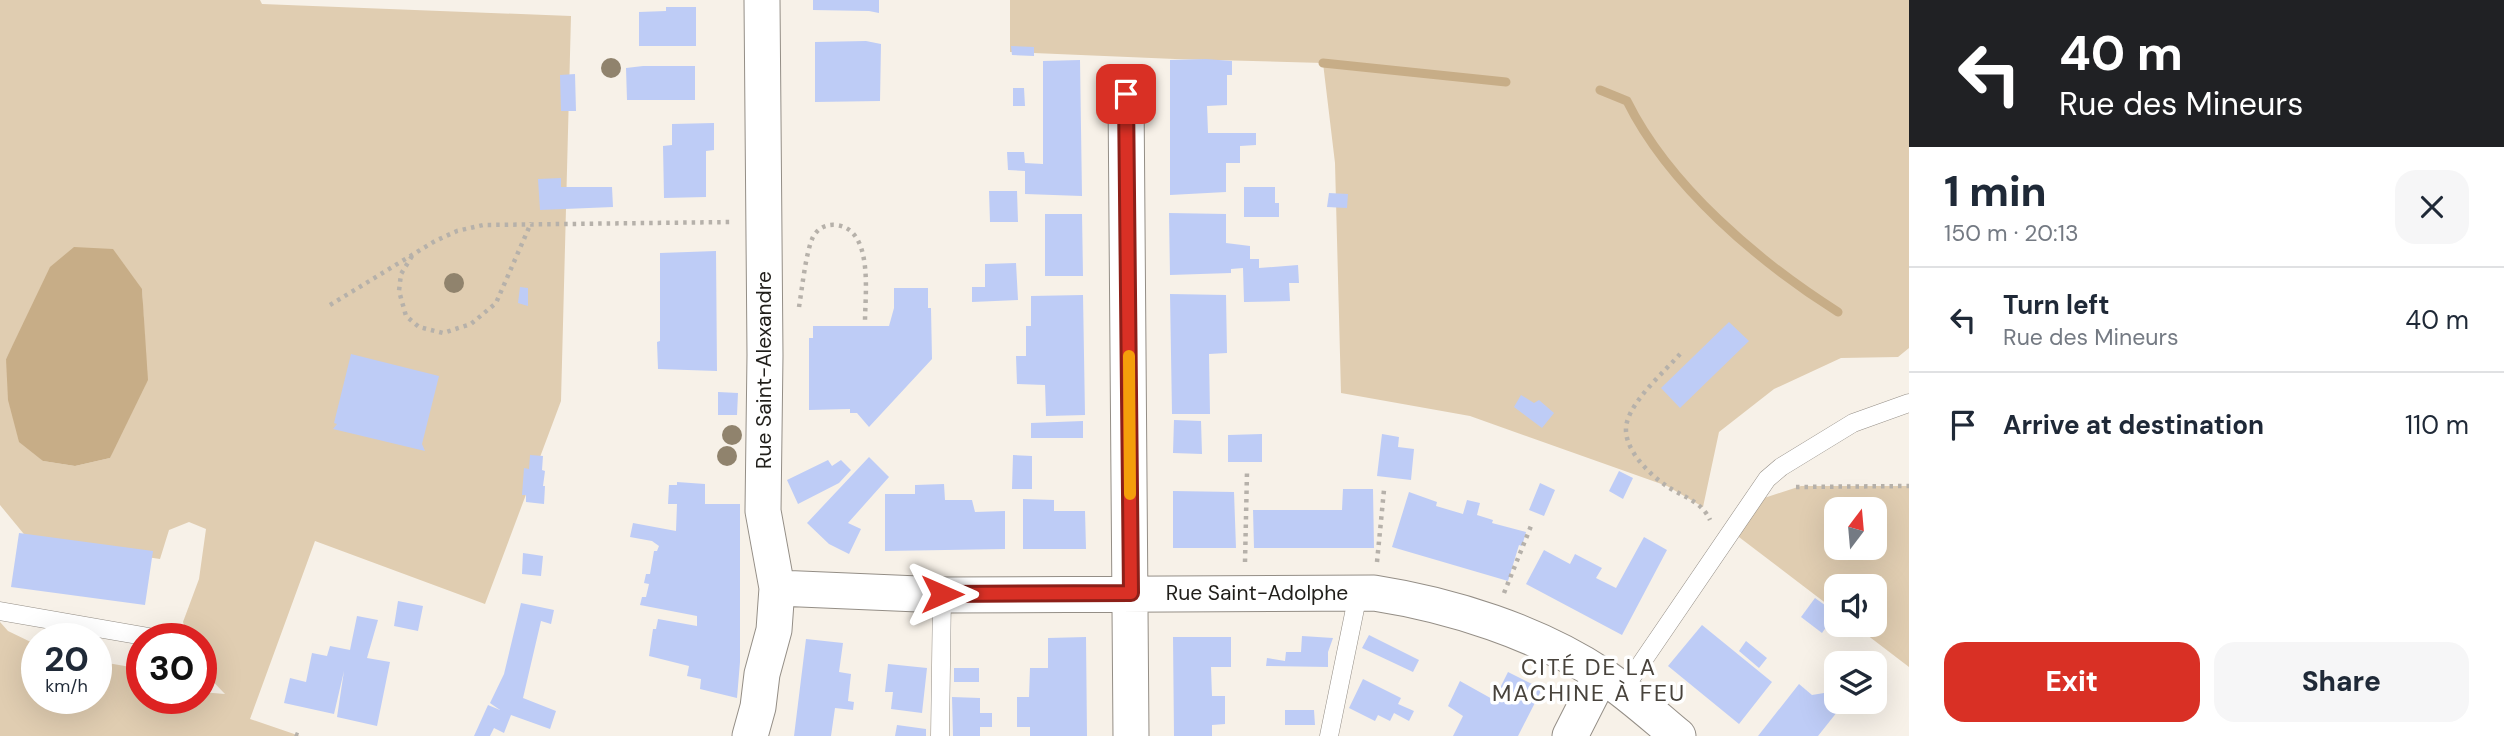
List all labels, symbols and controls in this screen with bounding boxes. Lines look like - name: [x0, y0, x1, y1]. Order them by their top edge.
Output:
- text: 40 m: [2059, 21, 2183, 85]
- icon: left: [1944, 28, 2035, 119]
- pin: [1096, 64, 1156, 124]
- icon: arrive: [1107, 75, 1145, 113]
- text: Rue des Mineurs: [2059, 83, 2303, 125]
- text: 1 min: [1944, 164, 2047, 219]
- button: close: [2395, 170, 2469, 244]
- text: 150 m · 20:13: [1944, 218, 2079, 248]
- street label: Rue Saint-Alexandre: [750, 271, 778, 469]
- text: Turn left: [2003, 288, 2110, 322]
- icon: left: [1944, 301, 1982, 339]
- text: 40 m: [2405, 303, 2469, 337]
- text: Rue des Mineurs: [2003, 322, 2179, 352]
- icon: arrive: [1944, 406, 1982, 444]
- text: Arrive at destination: [2003, 408, 2264, 442]
- text: 110 m: [2405, 408, 2469, 442]
- north arrow: [1824, 497, 1886, 560]
- map controls: [1824, 497, 1887, 714]
- position arrow: [905, 557, 979, 631]
- button: sound: [1824, 574, 1887, 637]
- street label: Rue Saint-Adolphe: [1166, 579, 1348, 607]
- speed limit sign: 30: [126, 623, 217, 714]
- text: 20: [44, 636, 89, 682]
- button: Exit: [1944, 642, 2200, 722]
- button: Share: [2214, 642, 2469, 722]
- button: layers: [1824, 651, 1887, 714]
- district label: CITÉ DE LA MACHINE À FEU: [1492, 652, 1686, 708]
- text: km/h: [45, 674, 88, 698]

